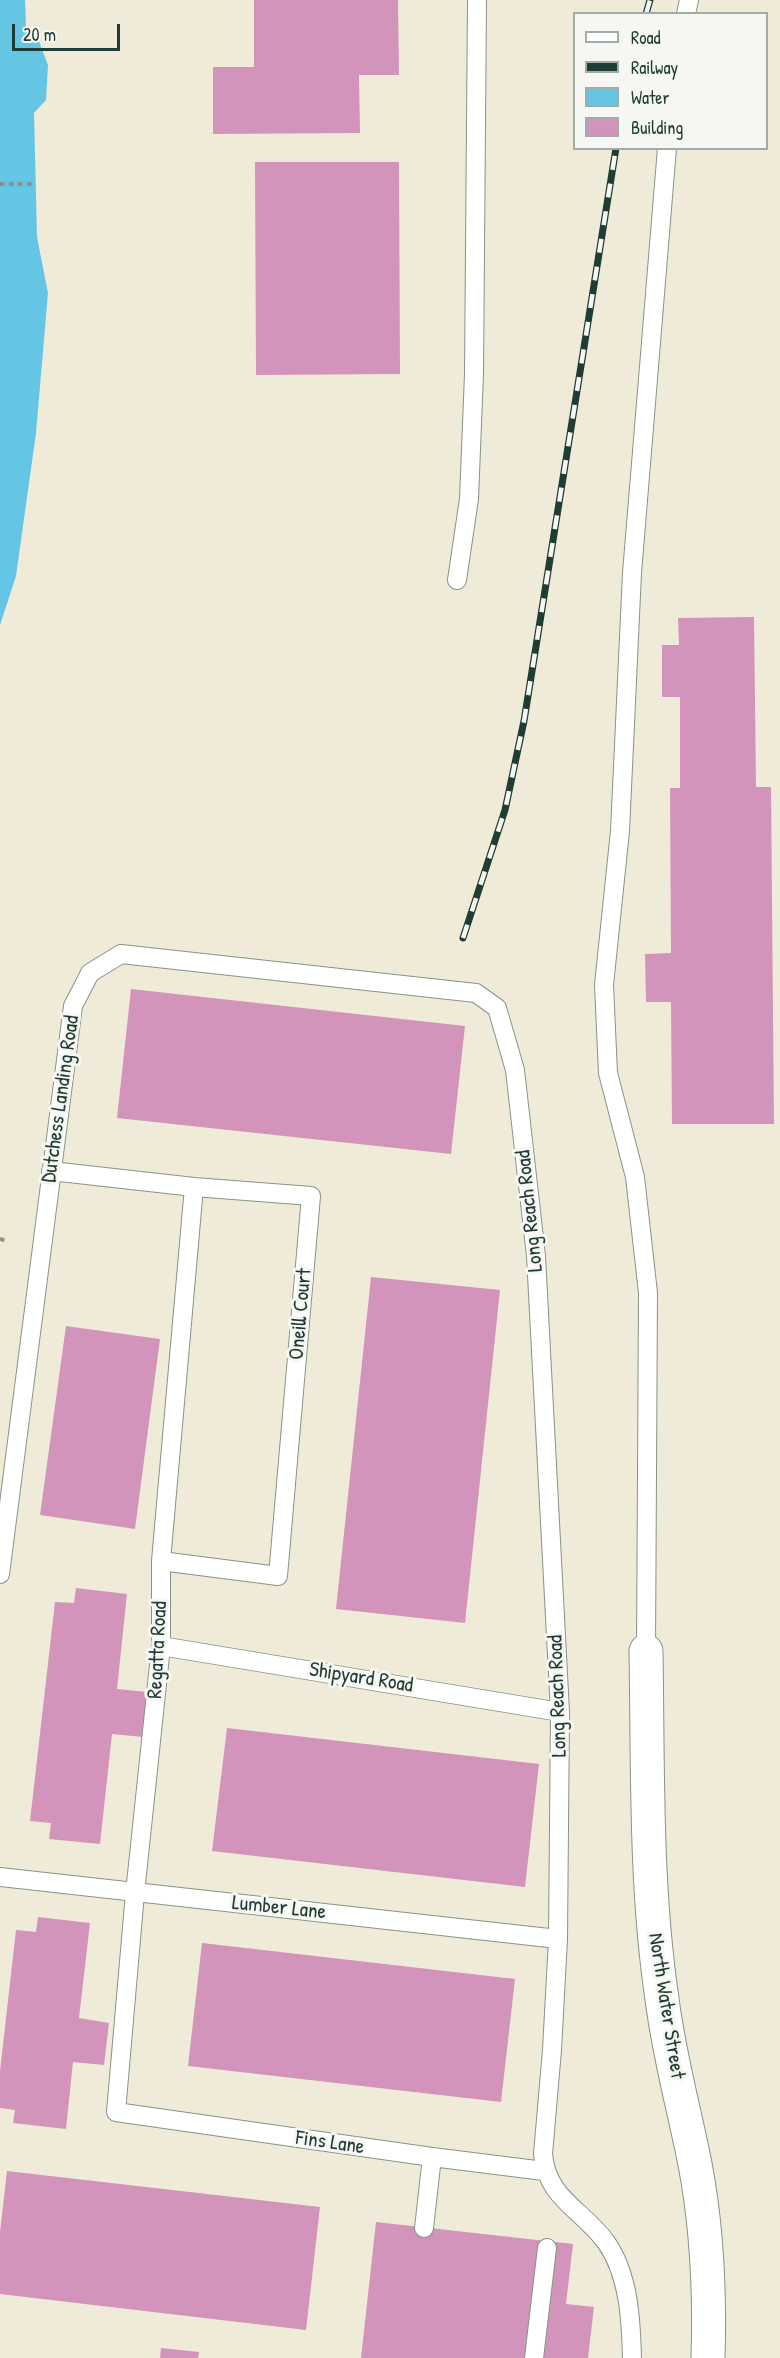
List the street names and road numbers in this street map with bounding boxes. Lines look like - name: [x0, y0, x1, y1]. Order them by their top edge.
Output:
- street label: Dutchess Landing Road: [37, 1014, 85, 1184]
- street label: Long Reach Road: [511, 1149, 549, 1273]
- street label: Oneill Court: [284, 1267, 318, 1361]
- street label: Regatta Road: [143, 1601, 173, 1699]
- street label: Long Reach Road: [543, 1634, 573, 1758]
- street label: Shipyard Road: [307, 1657, 415, 1699]
- street label: Lumber Lane: [231, 1891, 327, 1925]
- street label: North Water Street: [642, 1931, 690, 2081]
- street label: Fins Lane: [294, 2126, 366, 2160]

